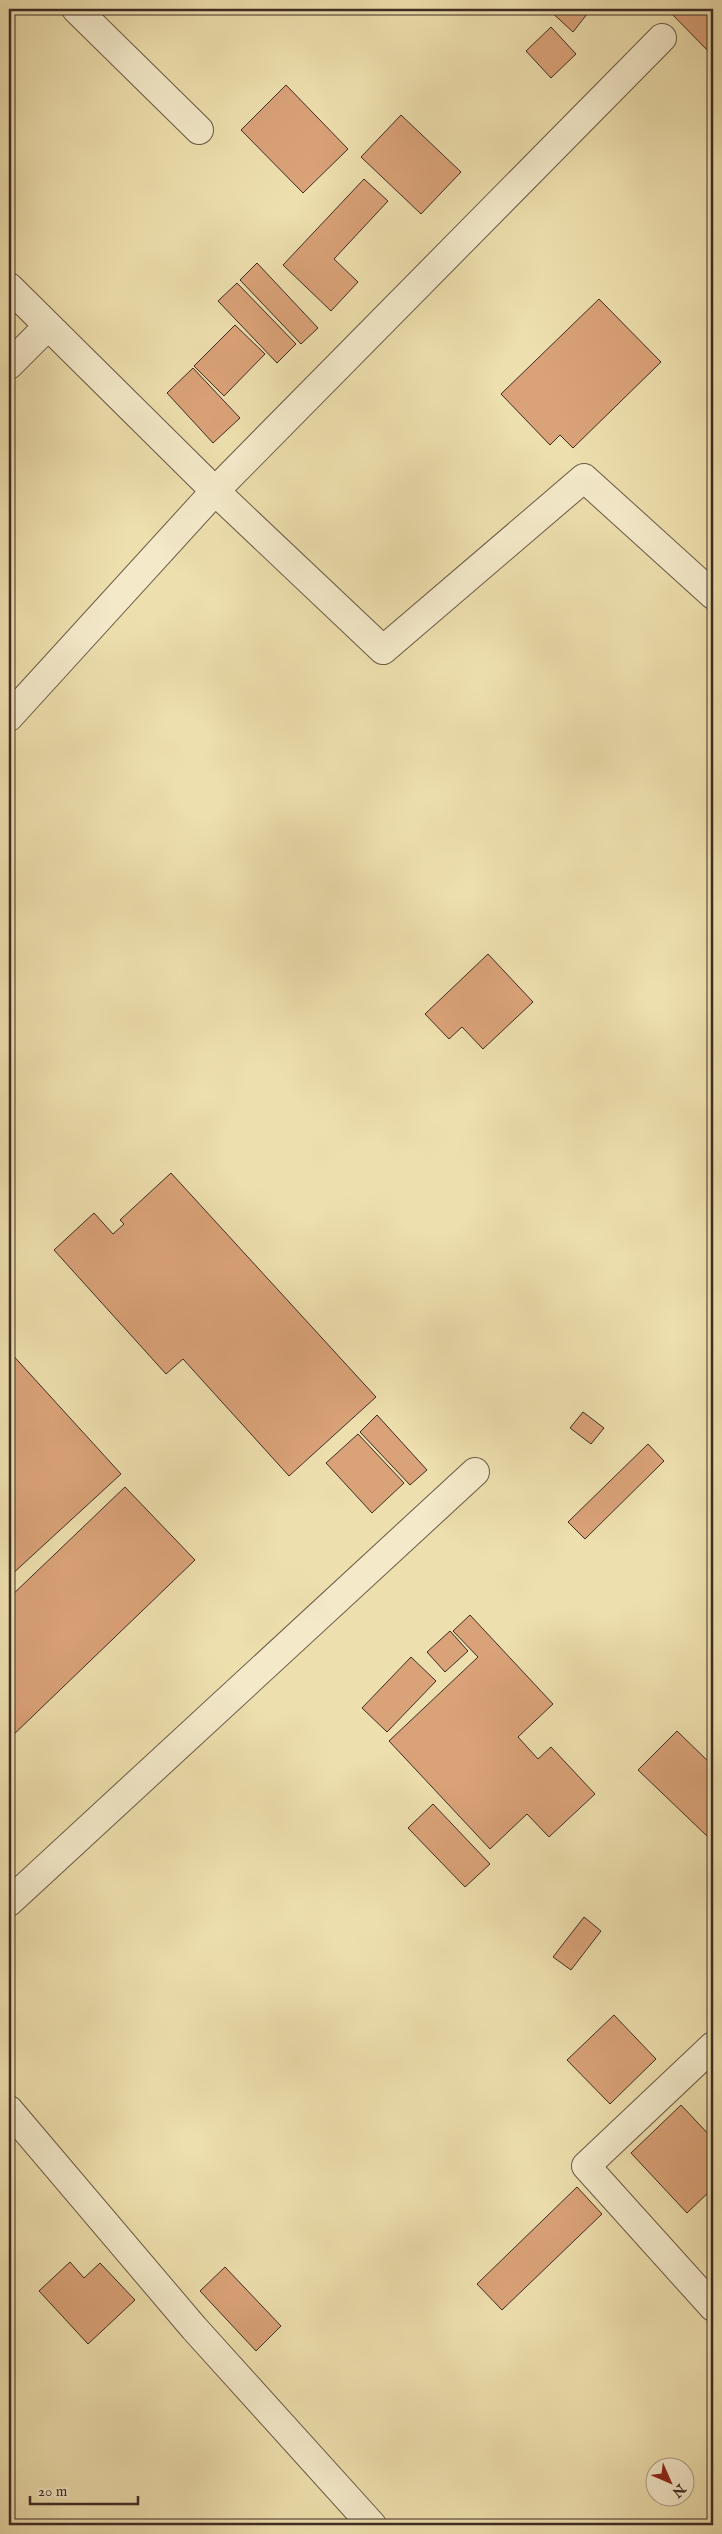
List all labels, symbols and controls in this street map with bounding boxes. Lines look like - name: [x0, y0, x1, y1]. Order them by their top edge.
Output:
- north arrow: [644, 2456, 694, 2506]
- scale bar: [30, 2474, 138, 2506]
- text: N: [668, 2479, 690, 2501]
- text: 20 m: [38, 2482, 68, 2501]

